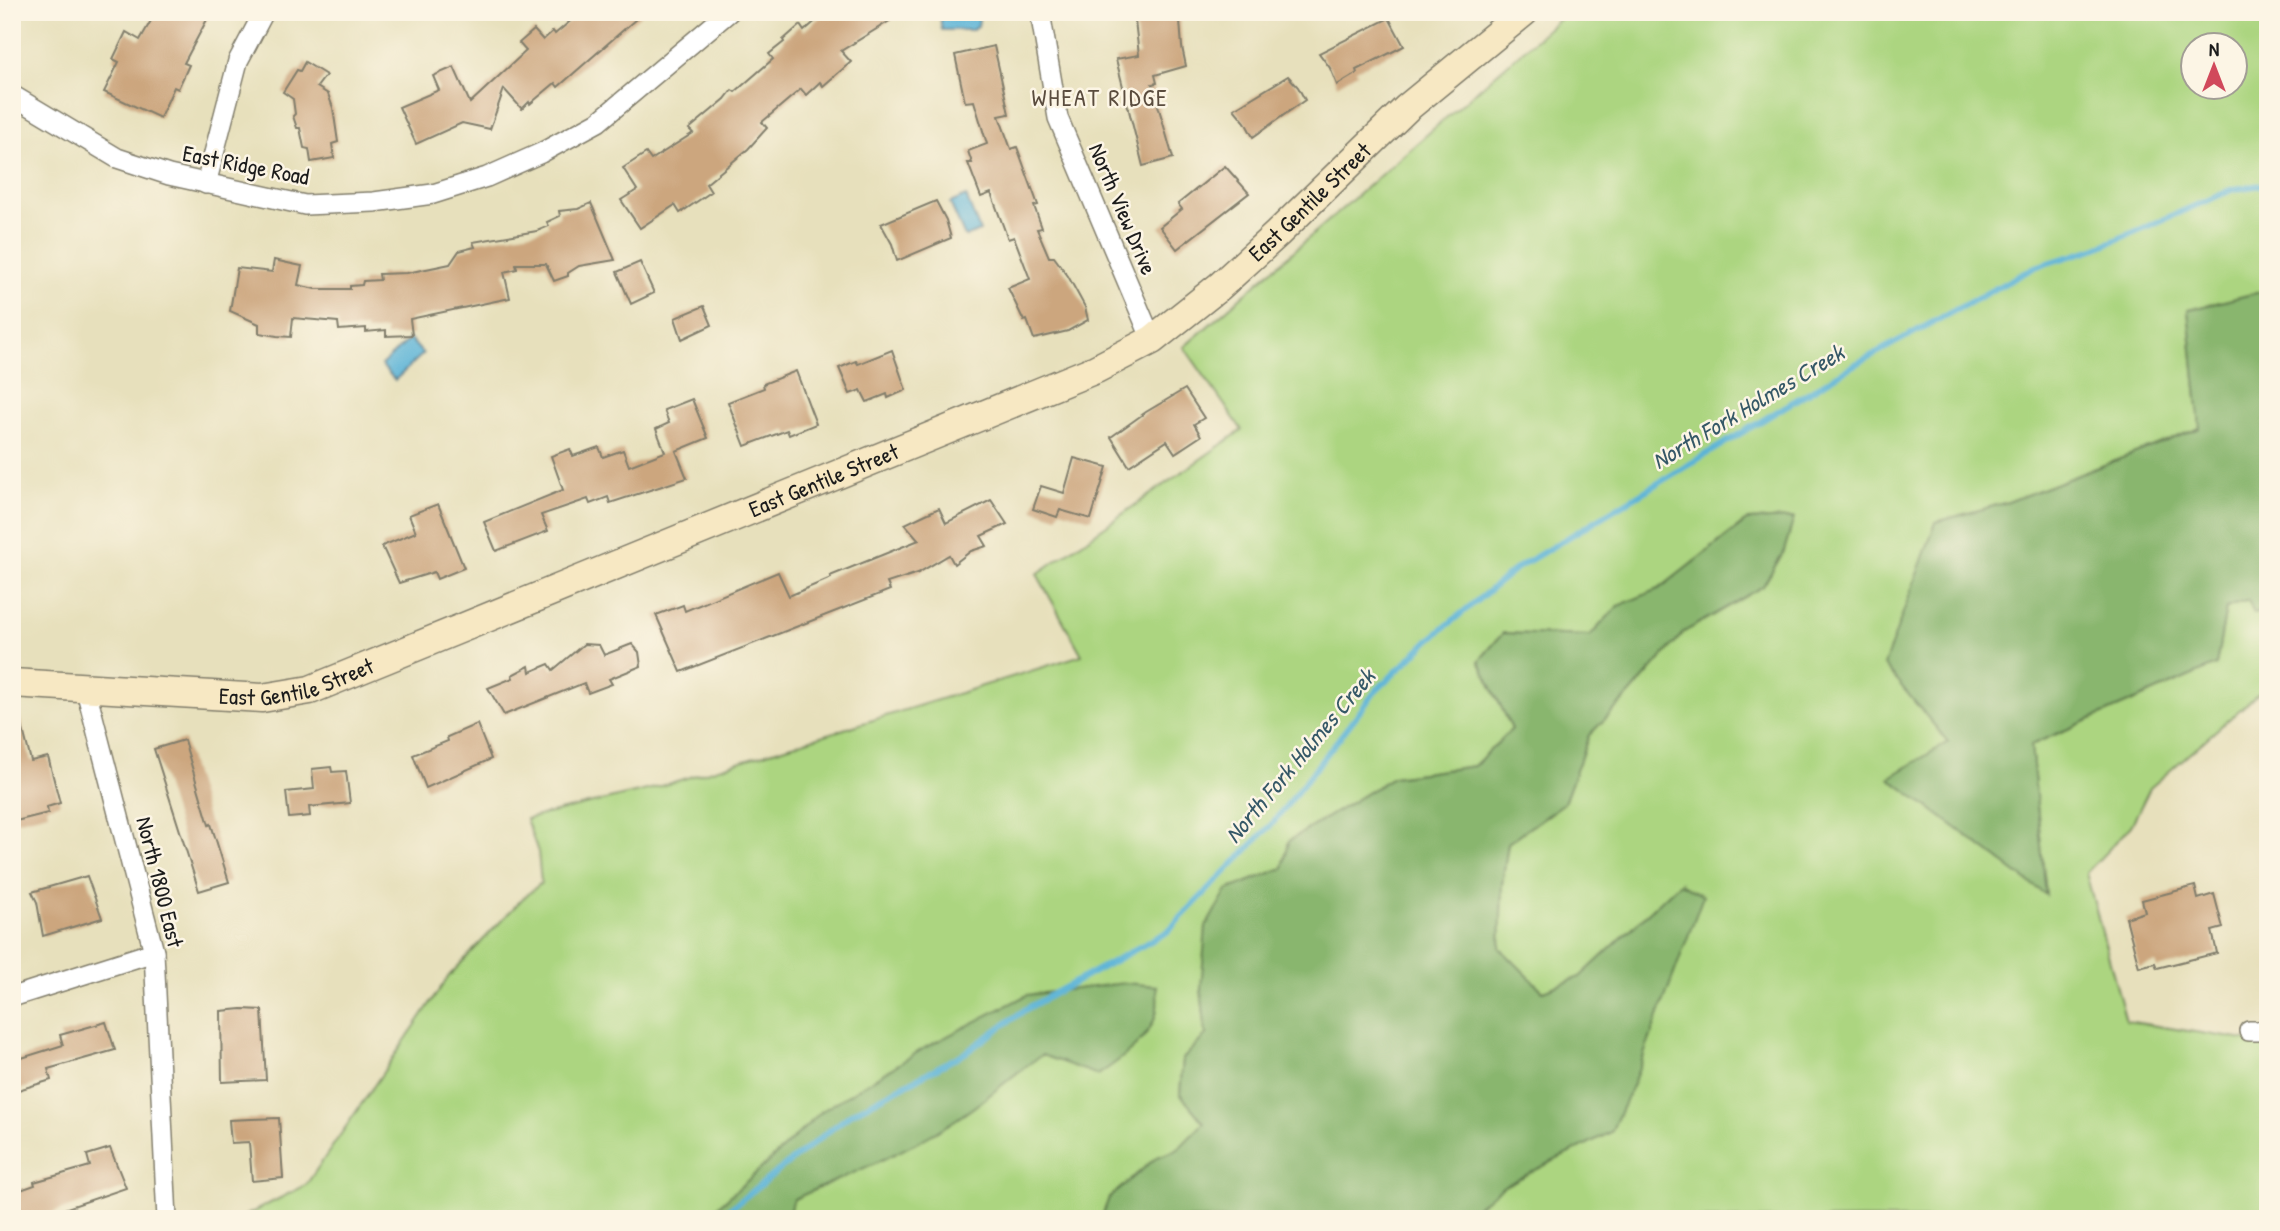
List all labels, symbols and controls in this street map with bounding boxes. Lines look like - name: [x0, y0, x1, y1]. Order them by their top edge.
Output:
- north arrow: [2178, 32, 2248, 102]
- text: N: [2209, 36, 2219, 62]
- district label: WHEAT RIDGE: [1031, 81, 1169, 113]
- street label: East Gentile Street: [1241, 135, 1378, 268]
- street label: East Ridge Road: [180, 137, 312, 192]
- street label: North View Drive: [1082, 138, 1165, 279]
- water label: North Fork Holmes Creek: [1646, 335, 1851, 476]
- street label: East Gentile Street: [744, 435, 904, 524]
- street label: East Gentile Street: [218, 649, 379, 713]
- water label: North Fork Holmes Creek: [1217, 660, 1383, 849]
- street label: North 1800 East: [129, 813, 192, 951]

